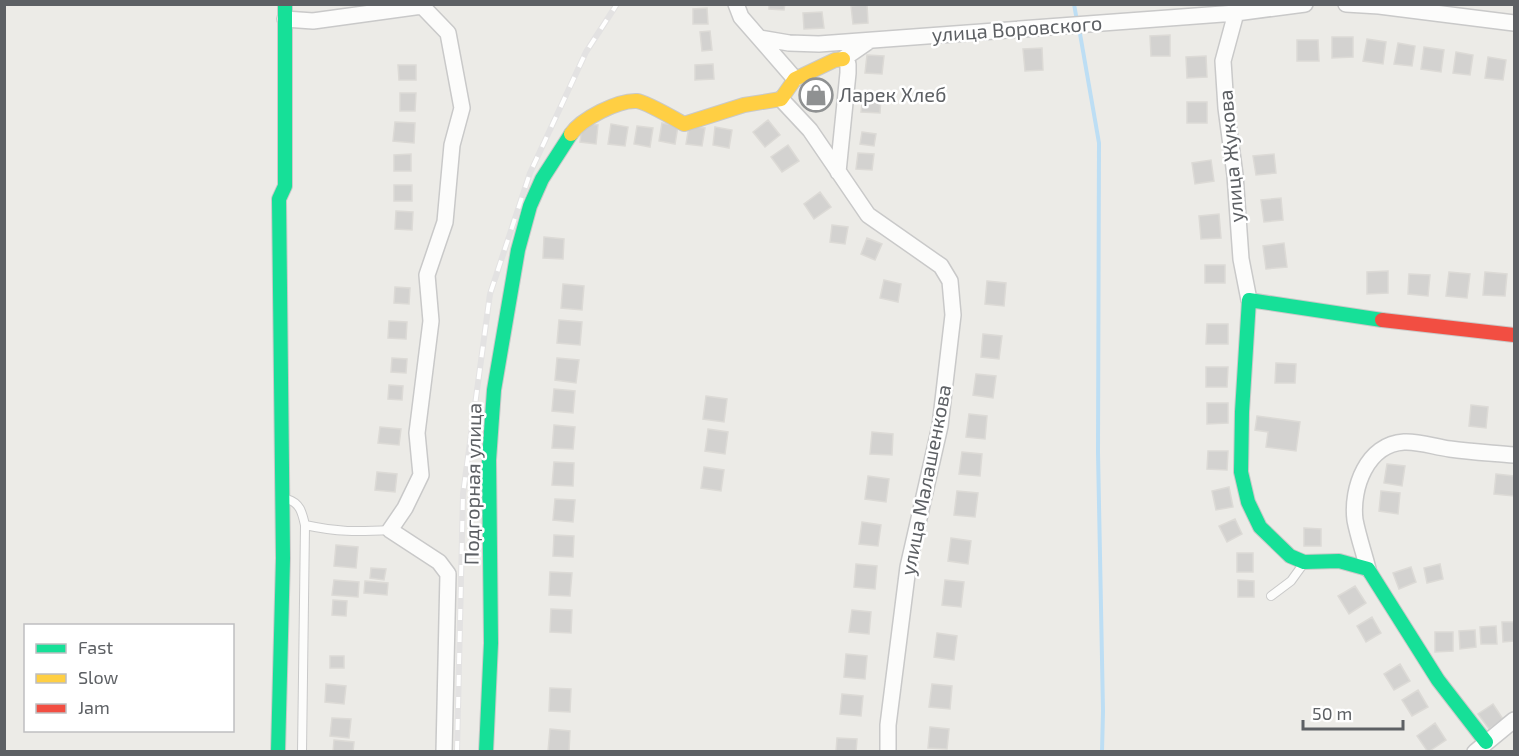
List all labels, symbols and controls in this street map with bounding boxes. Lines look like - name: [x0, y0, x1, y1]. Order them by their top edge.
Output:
- street label: улица Воровского: [931, 10, 1103, 47]
- shop icon: Ларек Хлеб: [798, 77, 834, 113]
- place label: Ларек Хлеб: [839, 82, 946, 106]
- street label: улица Жукова: [1212, 89, 1249, 223]
- street label: улица Малашенкова: [895, 382, 956, 577]
- street label: Подгорная улица: [459, 403, 486, 565]
- legend: [24, 624, 234, 732]
- text: Fast: [78, 636, 113, 658]
- text: Slow: [78, 666, 119, 688]
- scale bar: [1303, 693, 1404, 731]
- text: Jam: [78, 696, 110, 718]
- text: 50 m: [1312, 702, 1352, 724]

